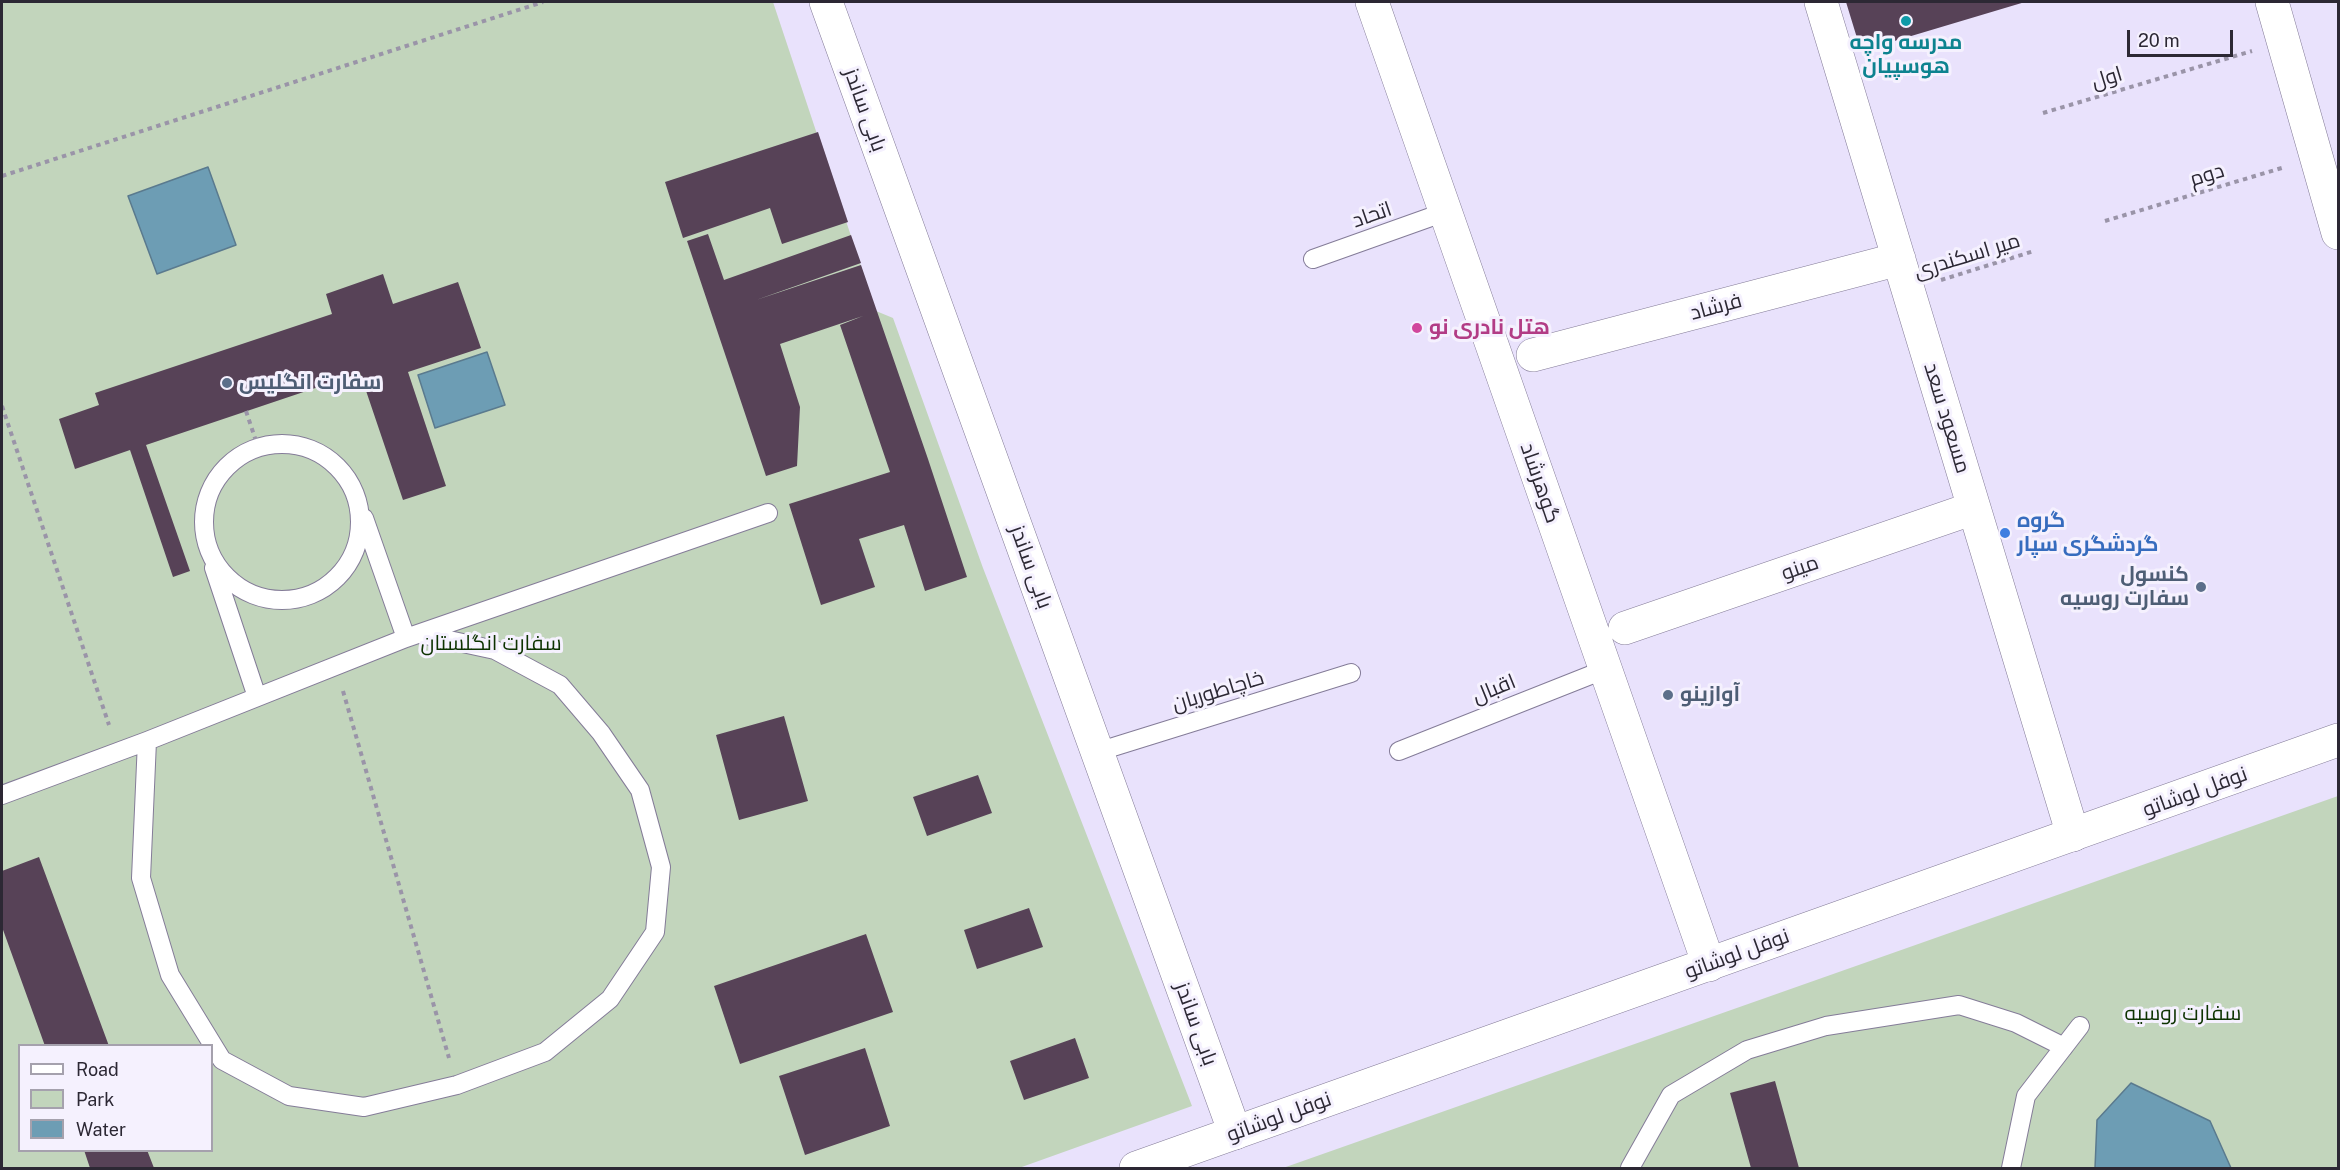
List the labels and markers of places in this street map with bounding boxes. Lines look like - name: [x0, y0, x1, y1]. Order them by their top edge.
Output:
- marker: مدرسه واچه هوسپیان: [1899, 14, 1913, 28]
- place label: مدرسه واچه هوسپیان: [1849, 30, 1963, 80]
- place label: هتل نادری نو: [1429, 315, 1550, 341]
- marker: هتل نادری نو: [1410, 321, 1424, 335]
- place label: سفارت انگلیس: [239, 370, 381, 396]
- marker: سفارت انگلیس: [220, 376, 234, 390]
- place label: گروه گردشگری سپار: [2017, 508, 2159, 558]
- marker: گروه گردشگری سپار: [1998, 526, 2012, 540]
- place label: کنسول سفارت روسیه: [2060, 562, 2189, 612]
- marker: کنسول سفارت روسیه: [2194, 580, 2208, 594]
- place label: آوازینو: [1680, 682, 1740, 708]
- marker: آوازینو: [1661, 688, 1675, 702]

